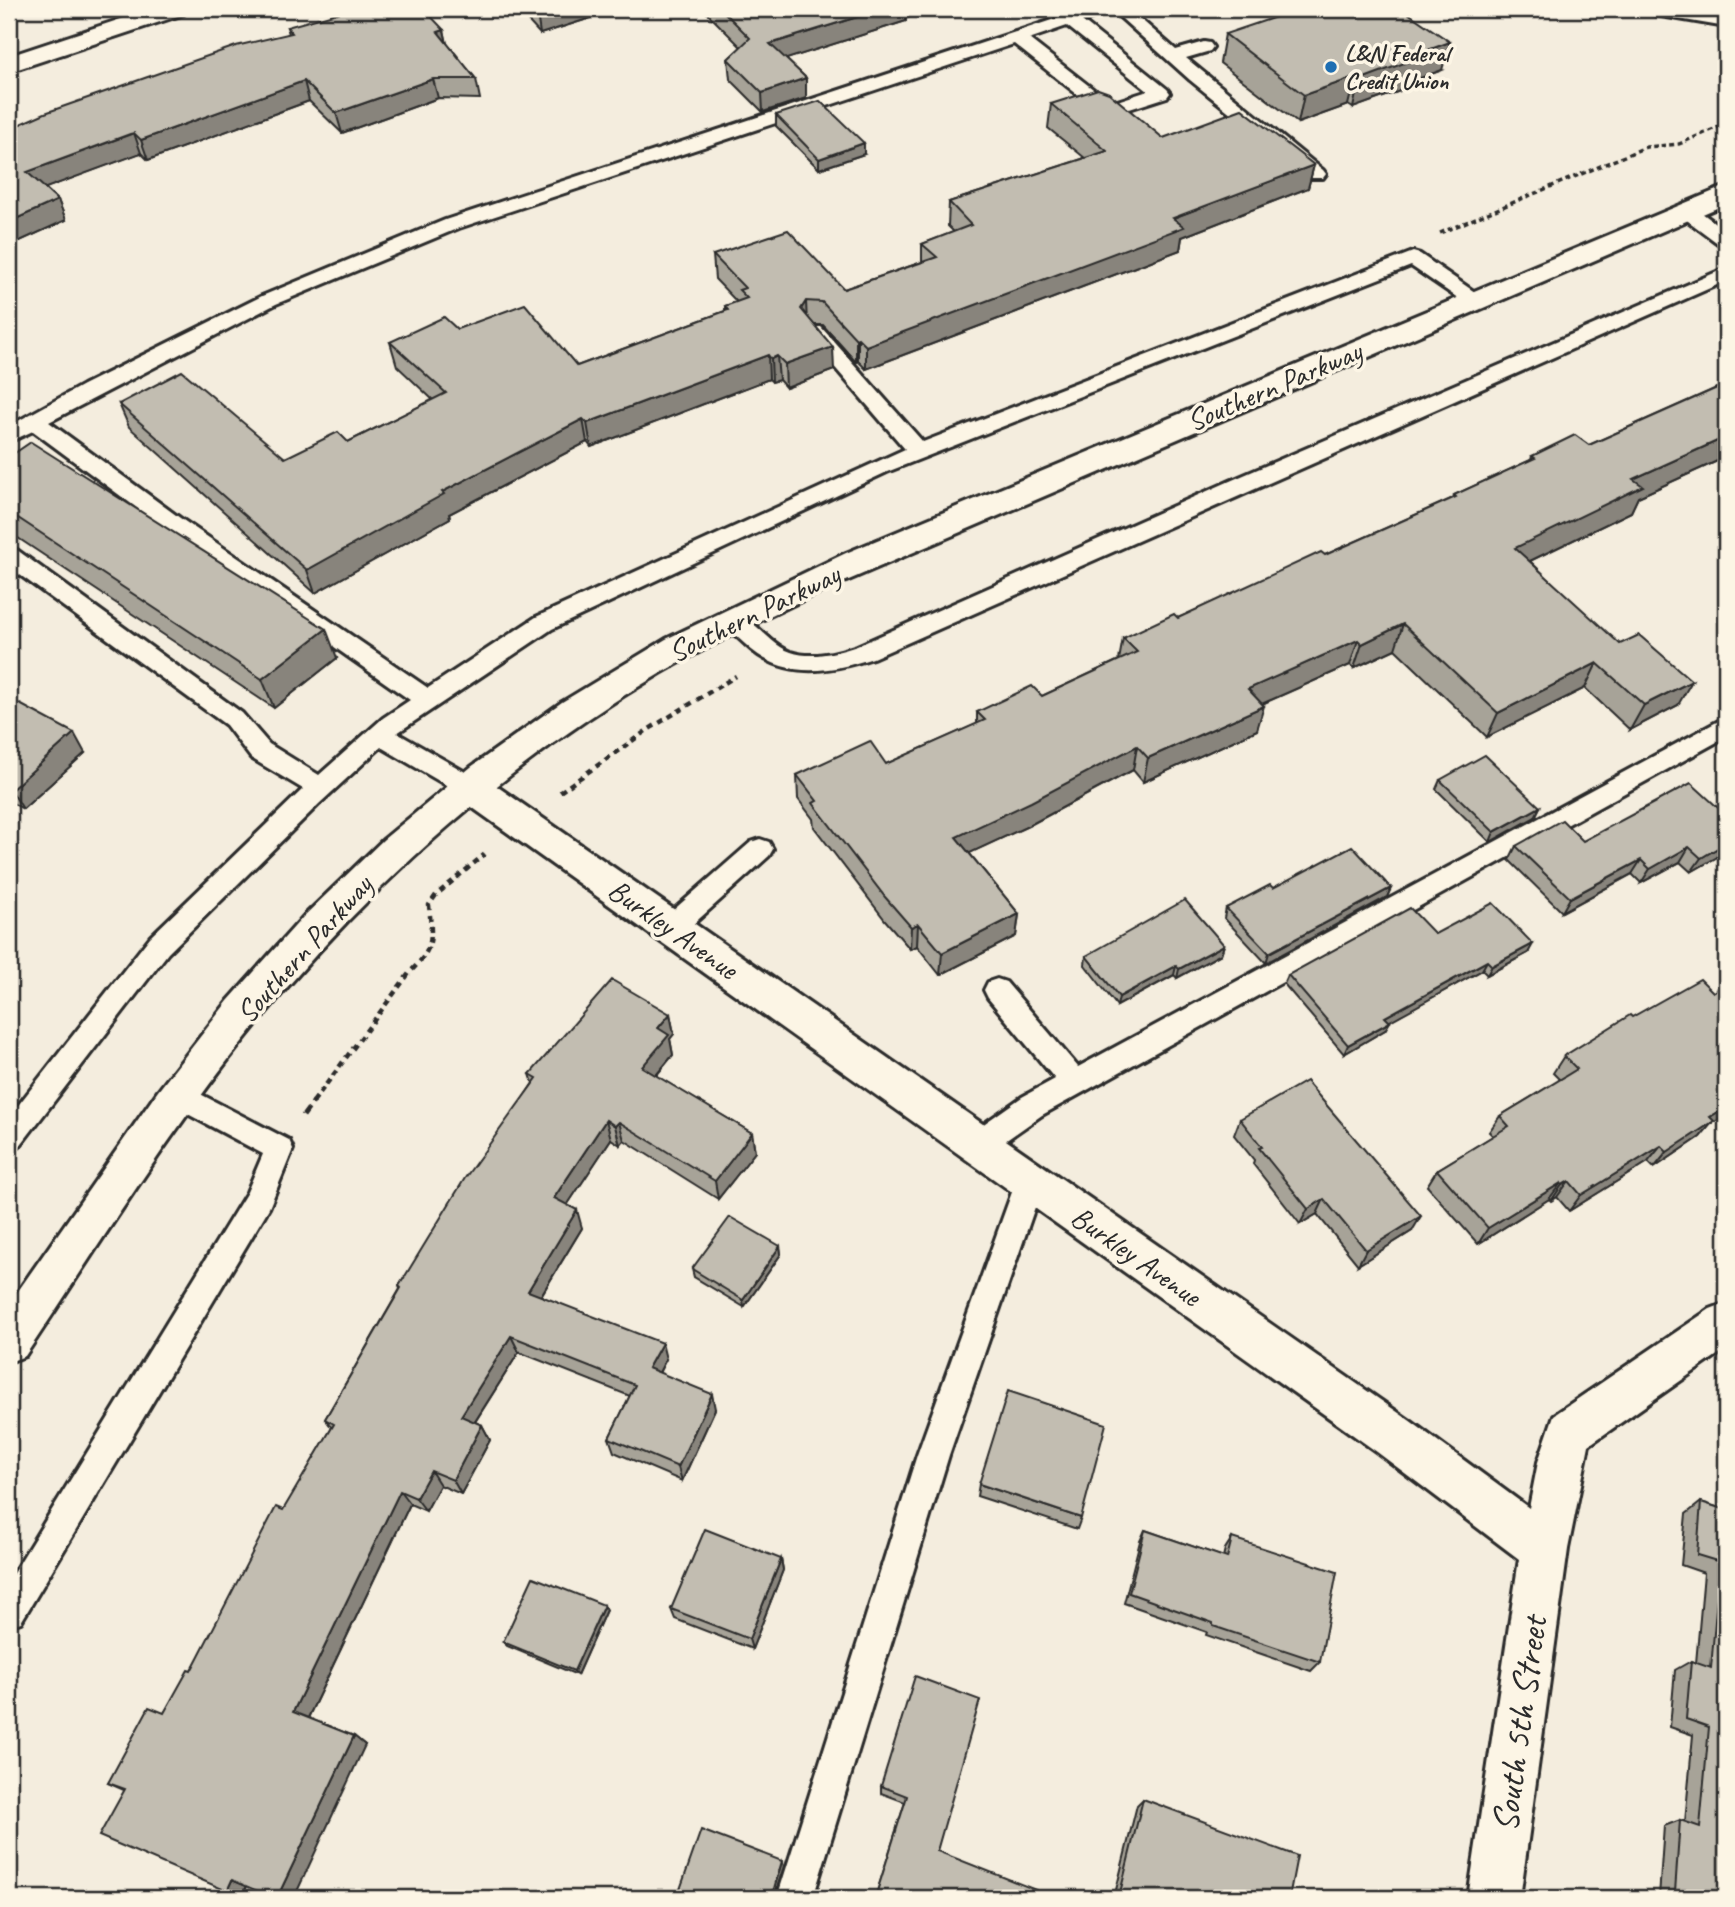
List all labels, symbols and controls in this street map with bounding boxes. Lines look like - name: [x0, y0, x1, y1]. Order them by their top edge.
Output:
- place label: L&N Federal Credit Union: [1345, 38, 1454, 96]
- marker: L&N Federal Credit Union: [1323, 59, 1339, 75]
- street label: Southern Parkway: [1181, 331, 1369, 440]
- street label: Southern Parkway: [662, 554, 848, 671]
- street label: Southern Parkway: [228, 866, 382, 1031]
- street label: Burkley Avenue: [601, 870, 747, 989]
- street label: Burkley Avenue: [1064, 1197, 1210, 1316]
- street label: South 5th Street: [1481, 1610, 1558, 1835]

